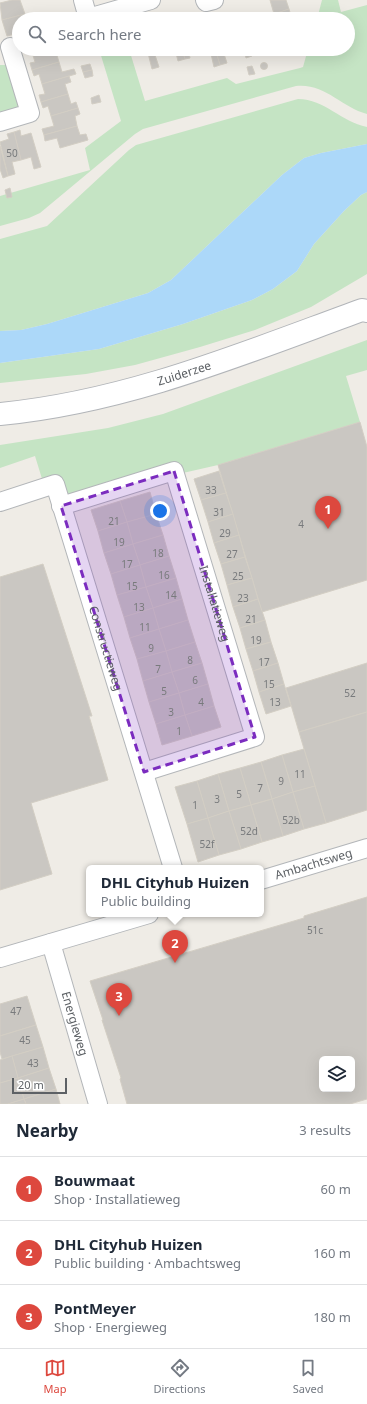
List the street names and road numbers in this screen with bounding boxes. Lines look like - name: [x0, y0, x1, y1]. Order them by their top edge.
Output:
- street label: Zuiderzee: [155, 356, 214, 390]
- street label: Installatieweg: [195, 563, 235, 644]
- street label: Constructieweg: [85, 604, 127, 693]
- street label: Ambachtsweg: [273, 844, 354, 883]
- street label: Energieweg: [58, 989, 92, 1058]

